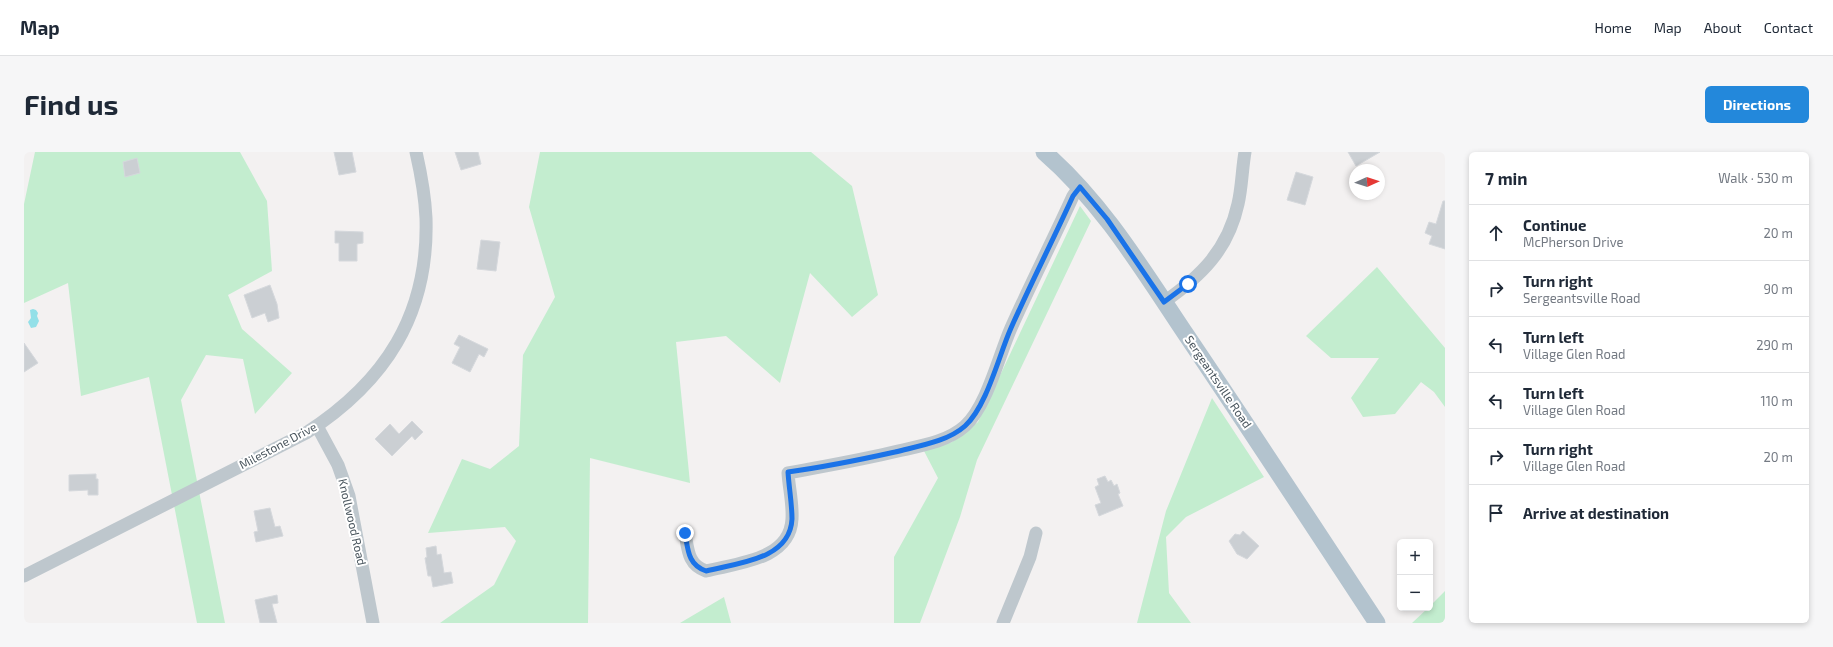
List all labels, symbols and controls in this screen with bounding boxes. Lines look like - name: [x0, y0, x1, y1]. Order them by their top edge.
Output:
- text: Map: [20, 16, 60, 39]
- text: Home: [1595, 19, 1632, 36]
- text: Map: [1654, 19, 1682, 36]
- text: About: [1704, 19, 1742, 36]
- text: Contact: [1764, 19, 1813, 36]
- button: Directions: [1705, 86, 1809, 123]
- text: Find us: [24, 87, 118, 121]
- north arrow: [1349, 164, 1385, 200]
- text: 7 min: [1485, 168, 1528, 188]
- text: Walk · 530 m: [1718, 170, 1793, 186]
- text: Continue: [1523, 216, 1586, 234]
- icon: ahead: [1485, 222, 1507, 244]
- text: 20 m: [1764, 225, 1793, 241]
- text: McPherson Drive: [1523, 234, 1623, 250]
- text: Turn right: [1523, 272, 1593, 290]
- route start: [1179, 275, 1197, 293]
- icon: right: [1485, 278, 1507, 300]
- text: 90 m: [1763, 281, 1793, 297]
- text: Sergeantsville Road: [1523, 290, 1640, 306]
- text: Turn left: [1523, 328, 1584, 346]
- street label: Sergeantsville Road: [1183, 333, 1255, 430]
- icon: left: [1485, 334, 1507, 356]
- text: 290 m: [1756, 337, 1793, 353]
- text: Village Glen Road: [1523, 346, 1625, 362]
- text: Turn left: [1523, 384, 1584, 402]
- icon: left: [1485, 390, 1507, 412]
- text: 110 m: [1761, 393, 1793, 409]
- text: Village Glen Road: [1523, 402, 1625, 418]
- street label: Milestone Drive: [236, 419, 319, 471]
- text: Turn right: [1523, 440, 1593, 458]
- icon: right: [1485, 446, 1507, 468]
- text: 20 m: [1764, 449, 1793, 465]
- text: Village Glen Road: [1523, 458, 1625, 474]
- street label: Knollwood Road: [336, 477, 370, 566]
- icon: arrive: [1485, 502, 1507, 524]
- text: Arrive at destination: [1523, 504, 1669, 522]
- route end: [676, 524, 694, 542]
- map controls: [1397, 539, 1433, 611]
- button: +: [1397, 539, 1433, 575]
- button: −: [1397, 575, 1433, 611]

